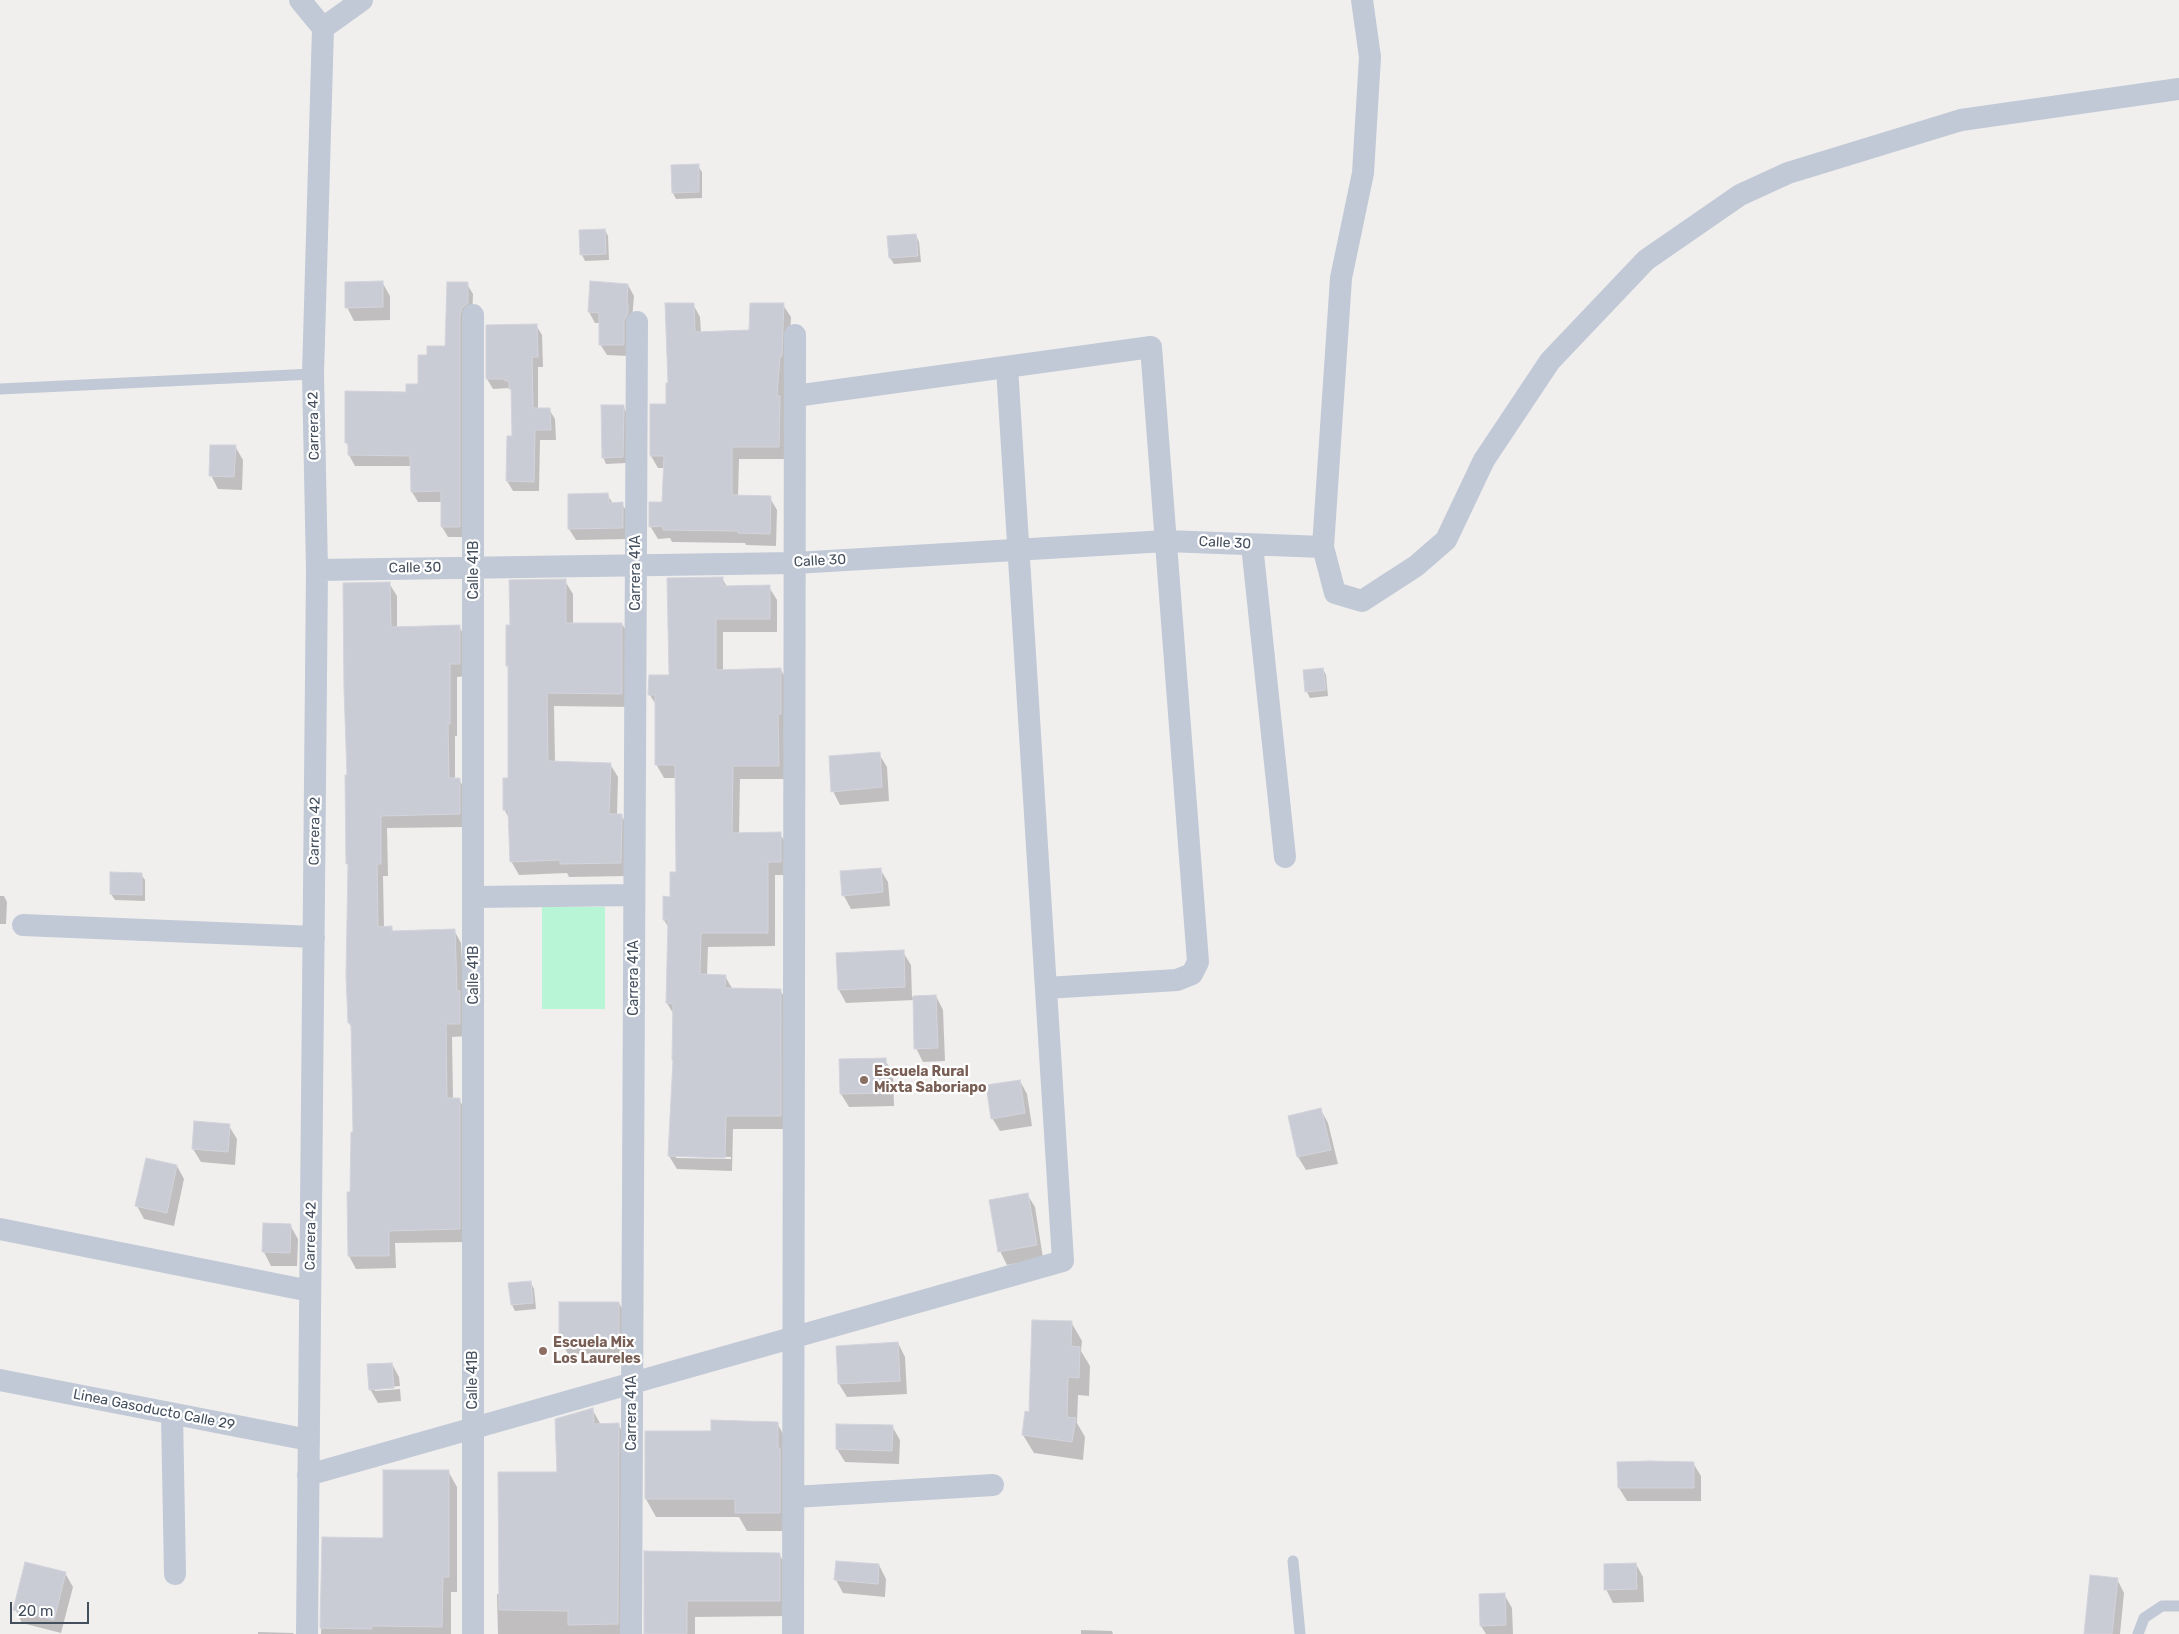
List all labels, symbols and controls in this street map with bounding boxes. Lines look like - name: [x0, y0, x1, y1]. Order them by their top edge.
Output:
- street label: Carrera 42: [305, 392, 323, 460]
- street label: Calle 30: [1198, 533, 1252, 553]
- street label: Carrera 41A: [628, 535, 644, 611]
- street label: Calle 41B: [466, 541, 482, 599]
- street label: Calle 30: [793, 551, 847, 571]
- street label: Calle 30: [389, 559, 441, 577]
- street label: Carrera 42: [306, 797, 324, 865]
- street label: Carrera 41A: [626, 940, 642, 1016]
- street label: Calle 41B: [466, 946, 482, 1004]
- place label: Escuela Rural Mixta Saboriapo: [874, 1064, 987, 1096]
- marker: Escuela Rural Mixta Saboriapo: [858, 1074, 870, 1086]
- street label: Carrera 42: [302, 1202, 320, 1270]
- place label: Escuela Mix Los Laureles: [553, 1335, 641, 1368]
- marker: Escuela Mix Los Laureles: [537, 1345, 549, 1357]
- street label: Calle 41B: [465, 1351, 481, 1409]
- street label: Carrera 41A: [624, 1375, 640, 1451]
- street label: Linea Gasoducto Calle 29: [72, 1386, 236, 1434]
- scale bar: [12, 1592, 91, 1624]
- text: 20 m: [18, 1602, 53, 1620]

